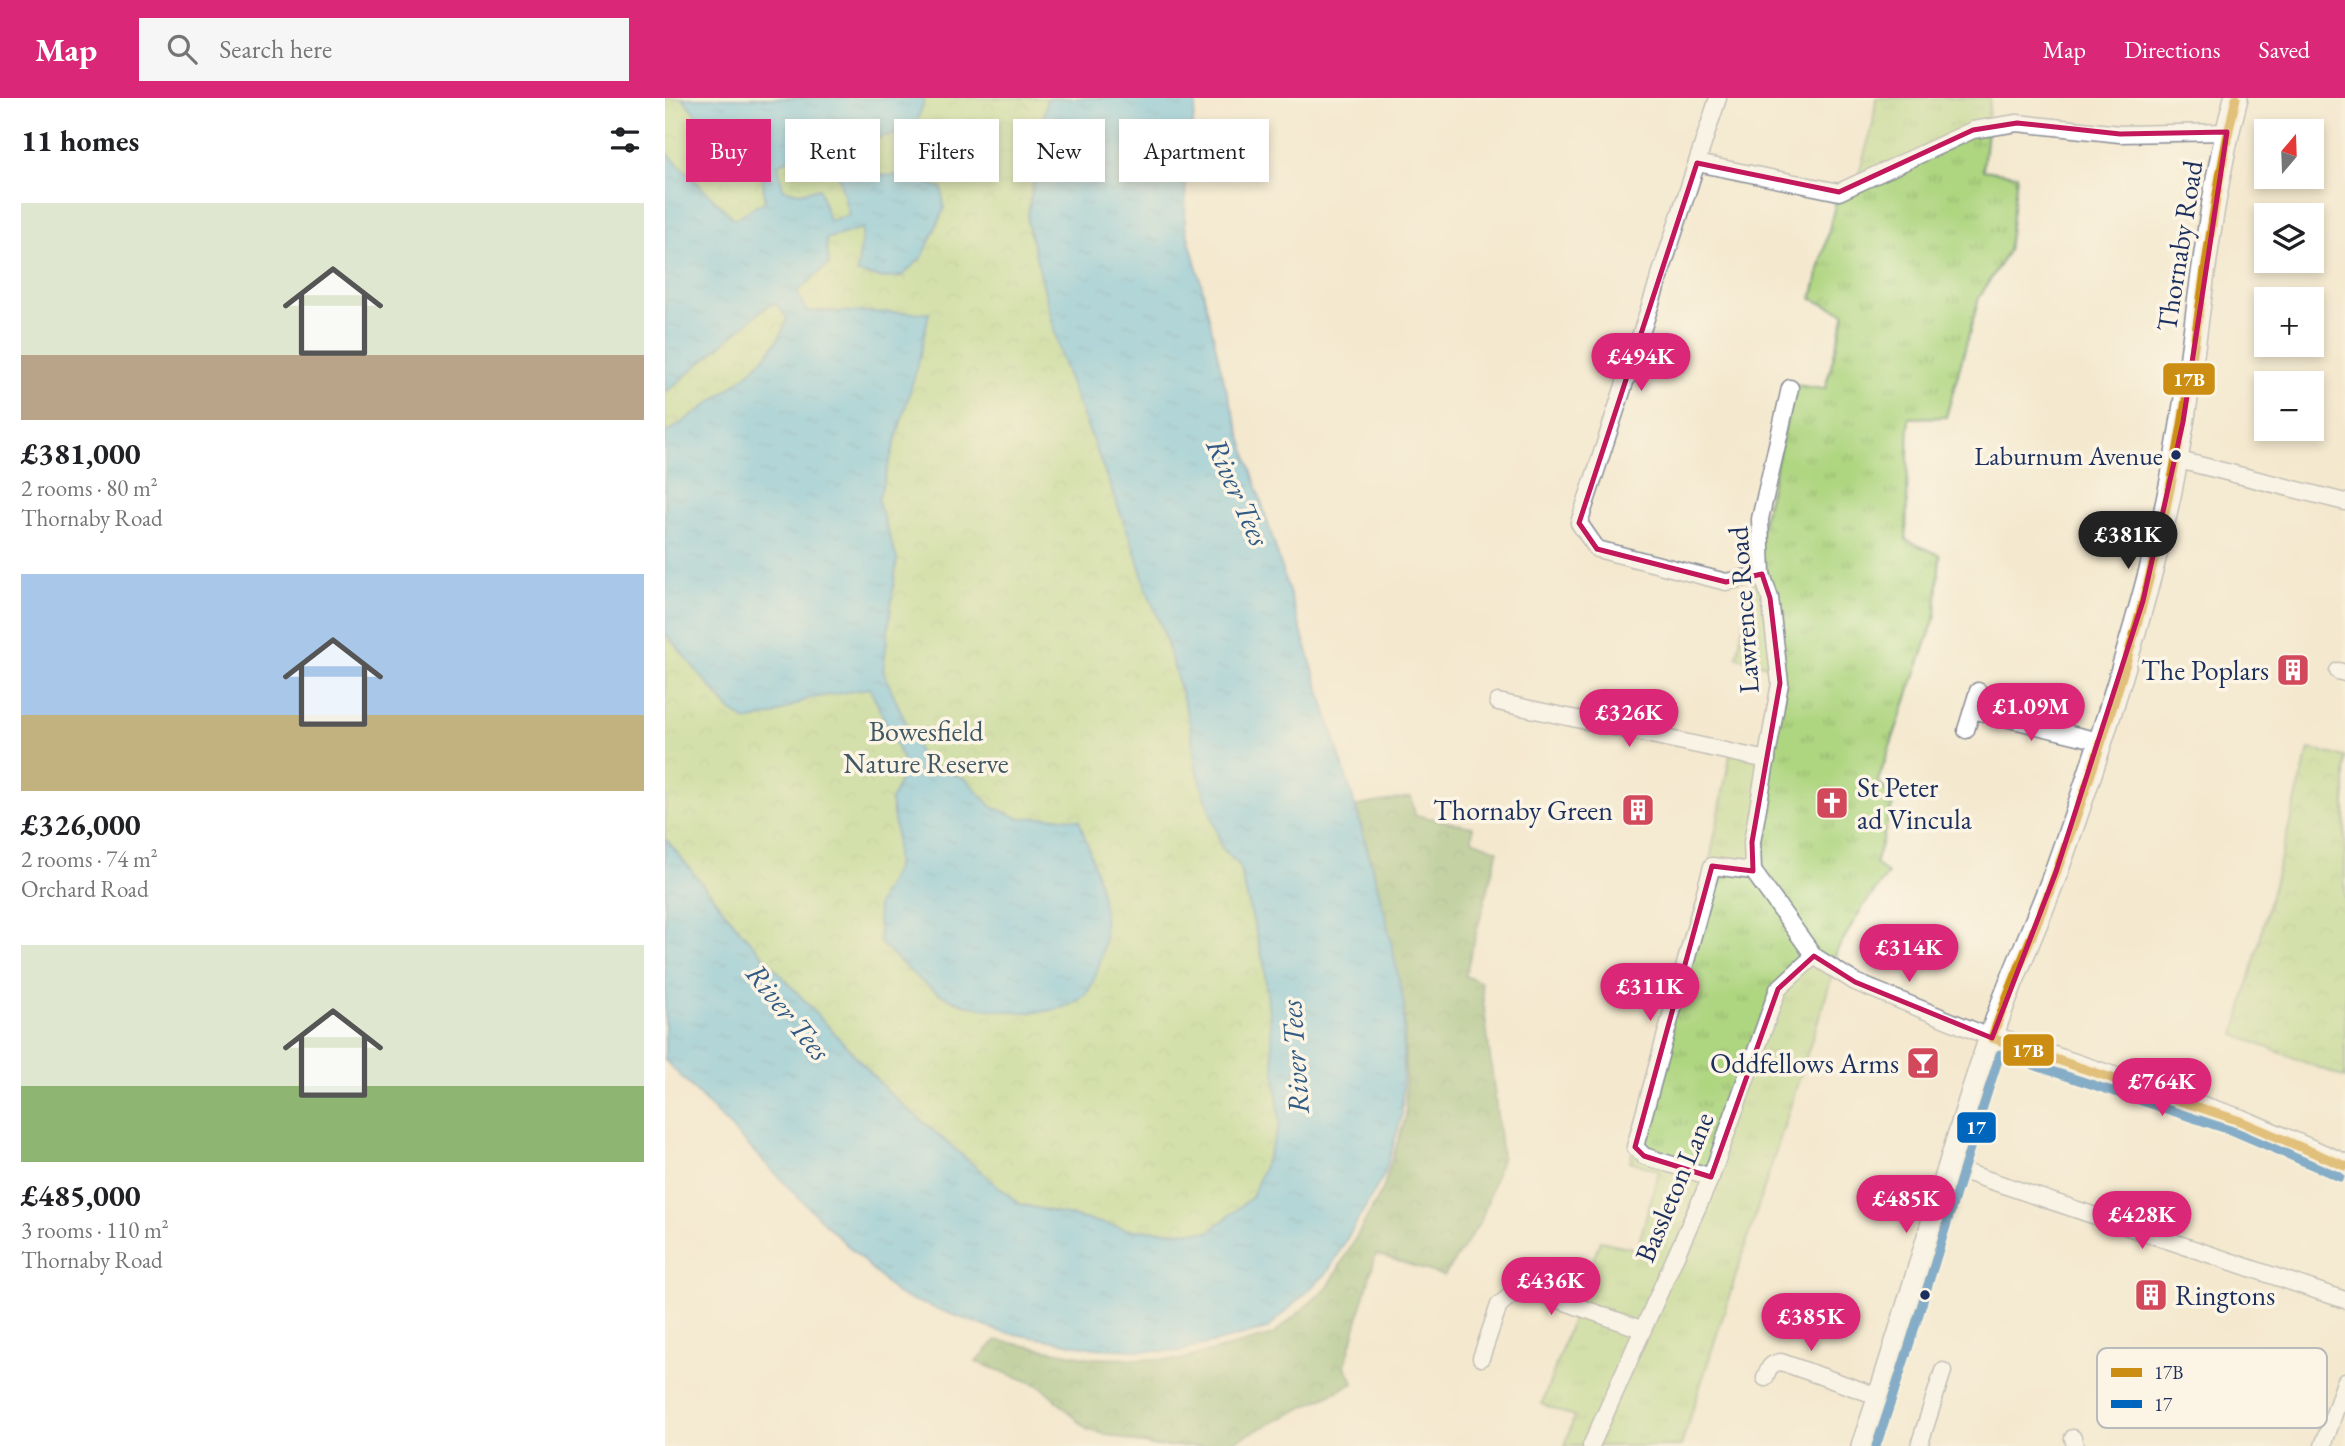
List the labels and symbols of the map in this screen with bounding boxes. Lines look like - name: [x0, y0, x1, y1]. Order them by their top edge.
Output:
- north arrow: [2254, 119, 2324, 189]
- street label: Thornaby Road: [2148, 157, 2210, 334]
- pin: £494K: [1592, 334, 1690, 393]
- line badge: 17B: [2162, 362, 2216, 396]
- text: 17B: [2173, 367, 2205, 392]
- water label: River Tees: [1197, 432, 1280, 553]
- place label: Laburnum Avenue: [1974, 439, 2163, 473]
- marker: Laburnum Avenue: [2169, 448, 2183, 462]
- pin: £381K: [2079, 512, 2177, 571]
- street label: Lawrence Road: [1719, 525, 1767, 695]
- building icon: The Poplars: [2274, 651, 2312, 689]
- place label: The Poplars: [2141, 652, 2269, 688]
- pin: £1.09M: [1974, 684, 2088, 743]
- pin: £326K: [1580, 690, 1678, 749]
- park label: Bowesfield Nature Reserve: [843, 713, 1009, 781]
- place label: St Peter ad Vincula: [1857, 769, 1973, 837]
- church icon: St Peter ad Vincula: [1813, 784, 1851, 822]
- building icon: Thornaby Green: [1619, 791, 1657, 829]
- place label: Thornaby Green: [1433, 792, 1613, 828]
- pin: £314K: [1860, 924, 1958, 984]
- water label: River Tees: [737, 955, 840, 1069]
- pin: £311K: [1601, 964, 1699, 1023]
- water label: River Tees: [1271, 998, 1318, 1116]
- line badge: 17B: [2002, 1033, 2055, 1067]
- text: 17B: [2012, 1038, 2044, 1063]
- bar icon: Oddfellows Arms: [1904, 1044, 1942, 1082]
- place label: Oddfellows Arms: [1710, 1045, 1899, 1081]
- pin: £764K: [2113, 1058, 2211, 1118]
- street label: Bassleton Lane: [1626, 1106, 1722, 1267]
- line badge: 17: [1956, 1111, 1997, 1144]
- text: 17: [1966, 1115, 1987, 1140]
- pin: £485K: [1857, 1176, 1955, 1235]
- pin: £428K: [2093, 1192, 2191, 1251]
- pin: £436K: [1502, 1258, 1600, 1317]
- building icon: Ringtons: [2132, 1276, 2170, 1314]
- place label: Ringtons: [2175, 1277, 2275, 1313]
- unlabelled marker: [1918, 1288, 1932, 1302]
- pin: £385K: [1762, 1294, 1860, 1353]
- legend: [2097, 1348, 2327, 1428]
- text: 17B: [2154, 1360, 2183, 1385]
- text: 17: [2154, 1392, 2173, 1417]

